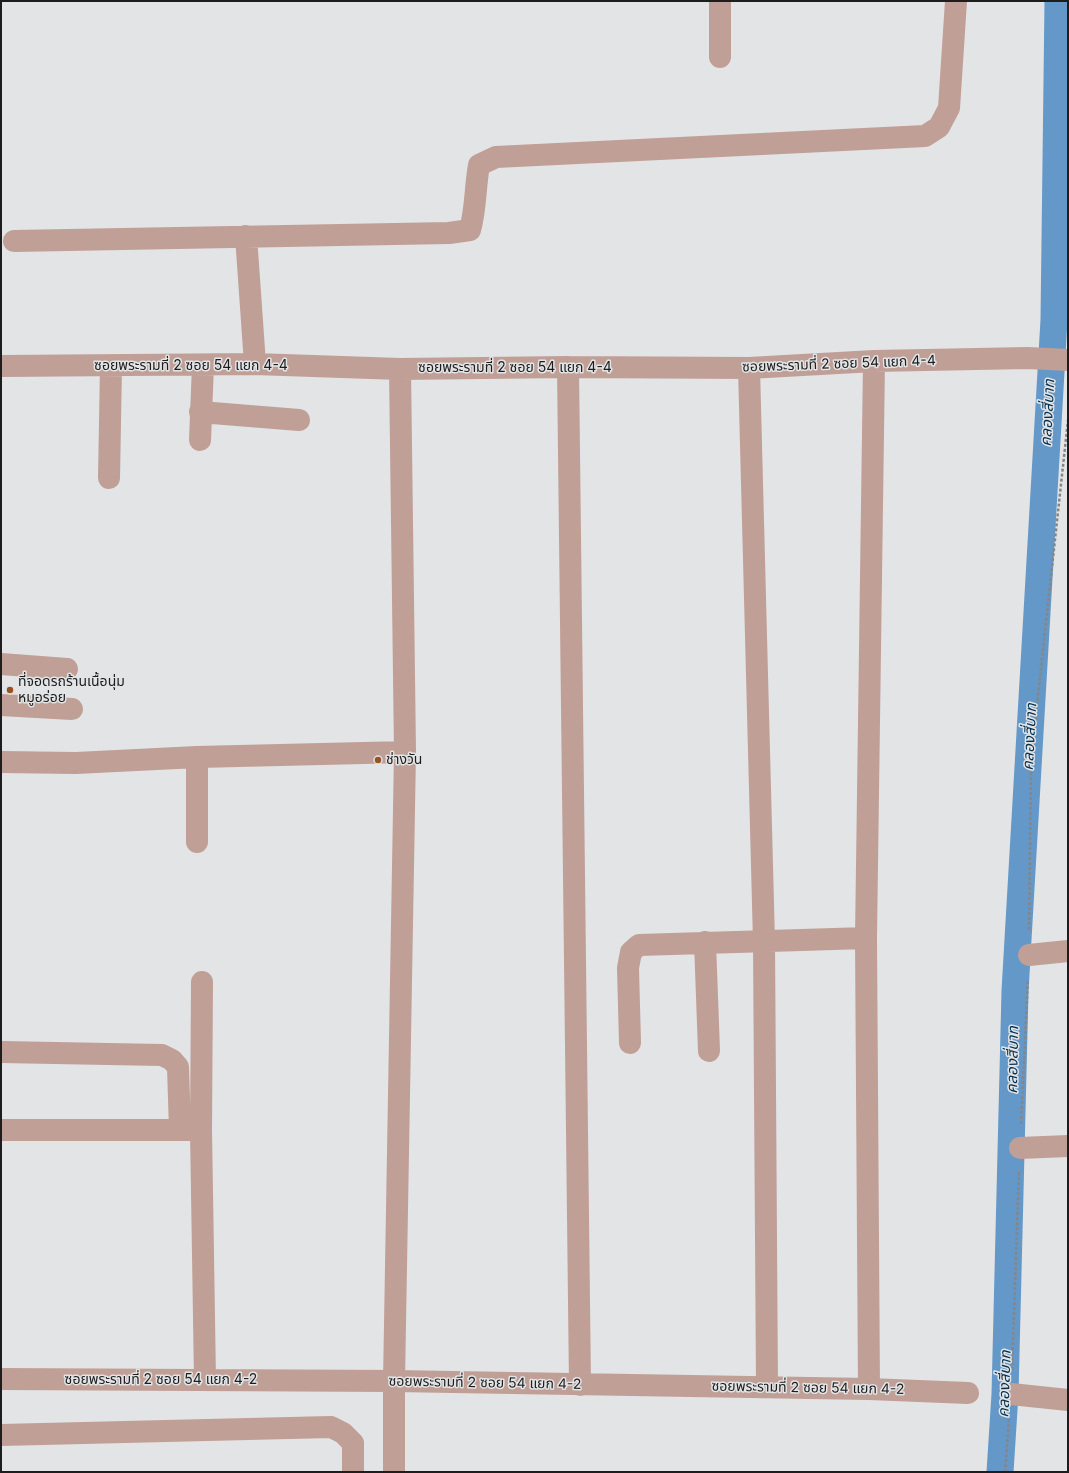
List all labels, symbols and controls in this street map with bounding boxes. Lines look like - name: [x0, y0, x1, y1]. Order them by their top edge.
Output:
- street label: ซอยพระรามที่ 2 ซอย 54 แยก 4-4: [742, 352, 936, 376]
- street label: ซอยพระรามที่ 2 ซอย 54 แยก 4-4: [94, 358, 288, 374]
- street label: ซอยพระรามที่ 2 ซอย 54 แยก 4-4: [418, 360, 612, 376]
- water label: คลองสี่บาท: [1037, 379, 1059, 447]
- place label: ที่จอดรถร้านเนื้อนุ่ม หมูอร่อย: [18, 674, 125, 706]
- marker: ที่จอดรถร้านเนื้อนุ่ม หมูอร่อย: [5, 685, 15, 695]
- water label: คลองสี่บาท: [1019, 703, 1041, 771]
- place label: ช่างวัน: [386, 752, 422, 768]
- marker: ช่างวัน: [373, 755, 383, 765]
- water label: คลองสี่บาท: [1003, 1026, 1023, 1094]
- water label: คลองสี่บาท: [995, 1350, 1015, 1418]
- street label: ซอยพระรามที่ 2 ซอย 54 แยก 4-2: [65, 1372, 257, 1388]
- street label: ซอยพระรามที่ 2 ซอย 54 แยก 4-2: [388, 1373, 582, 1393]
- street label: ซอยพระรามที่ 2 ซอย 54 แยก 4-2: [711, 1378, 905, 1398]

